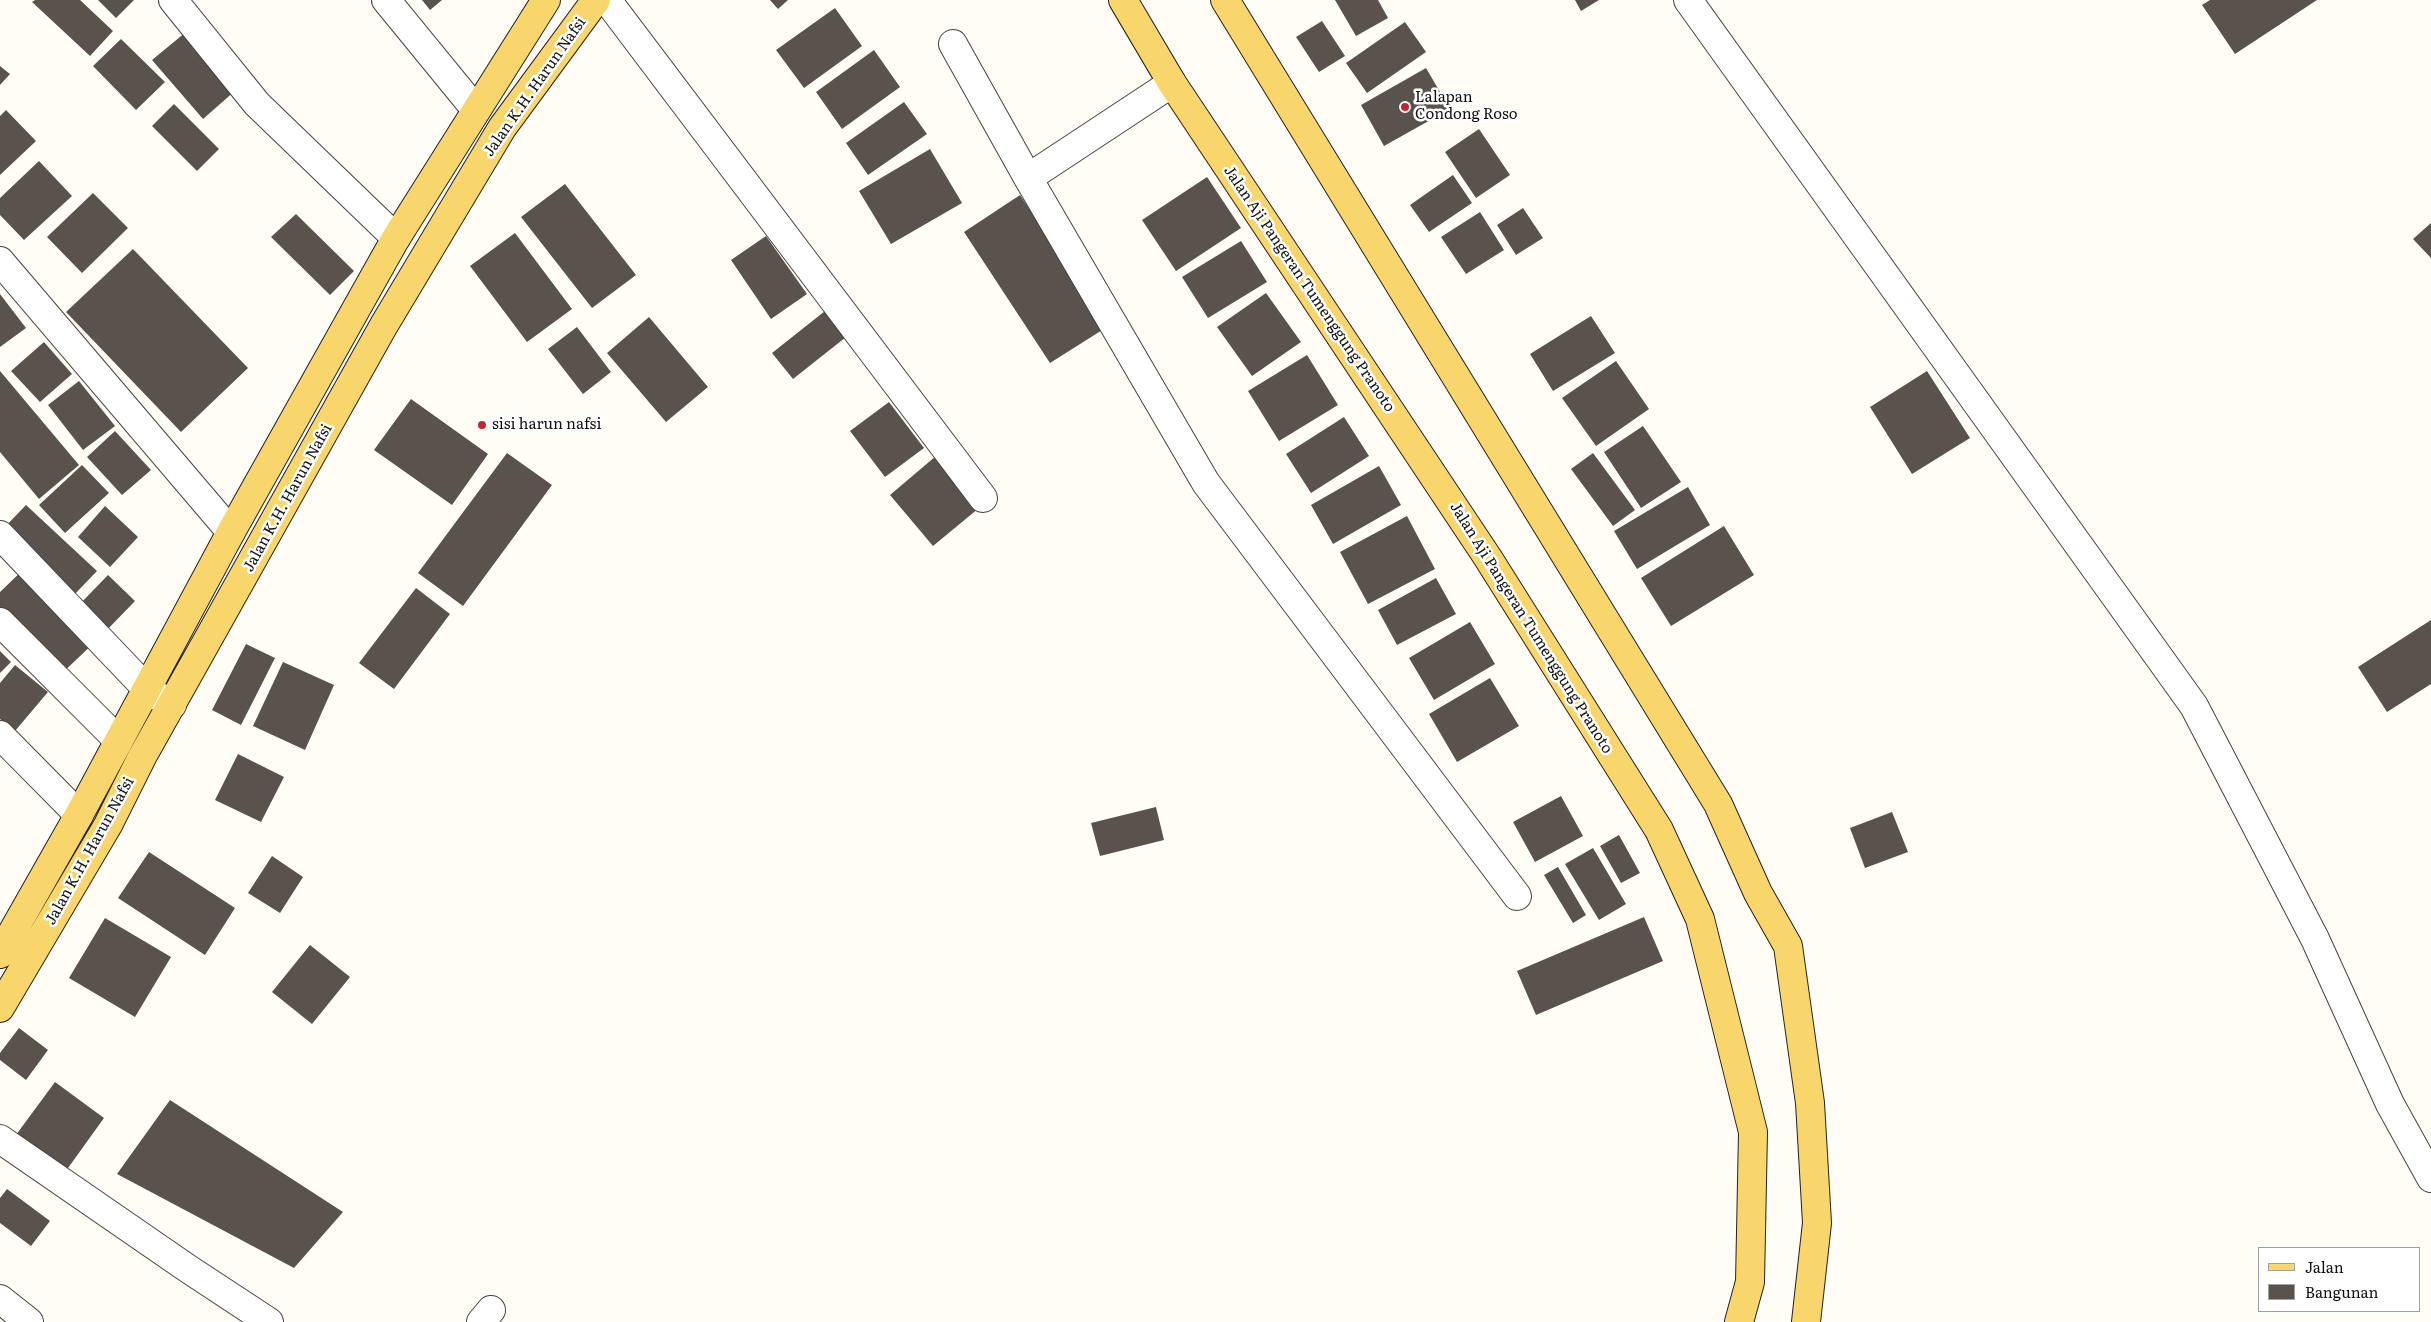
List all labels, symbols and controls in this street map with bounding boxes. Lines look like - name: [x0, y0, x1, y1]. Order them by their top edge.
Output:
- street label: Jalan K.H. Harun Nafsi: [480, 14, 590, 160]
- place label: Lalapan Condong Roso: [1415, 89, 1517, 124]
- marker: Lalapan Condong Roso: [1399, 101, 1411, 113]
- street label: Jalan Aji Pangeran Tumenggung Pranoto: [1220, 162, 1398, 416]
- place label: sisi harun nafsi: [492, 416, 601, 434]
- marker: sisi harun nafsi: [476, 419, 488, 431]
- street label: Jalan K.H. Harun Nafsi: [240, 421, 336, 575]
- street label: Jalan Aji Pangeran Tumenggung Pranoto: [1446, 499, 1616, 757]
- street label: Jalan K.H. Harun Nafsi: [42, 774, 138, 928]
- legend: [2258, 1247, 2421, 1312]
- text: Jalan: [2305, 1255, 2344, 1278]
- text: Bangunan: [2305, 1280, 2378, 1303]

